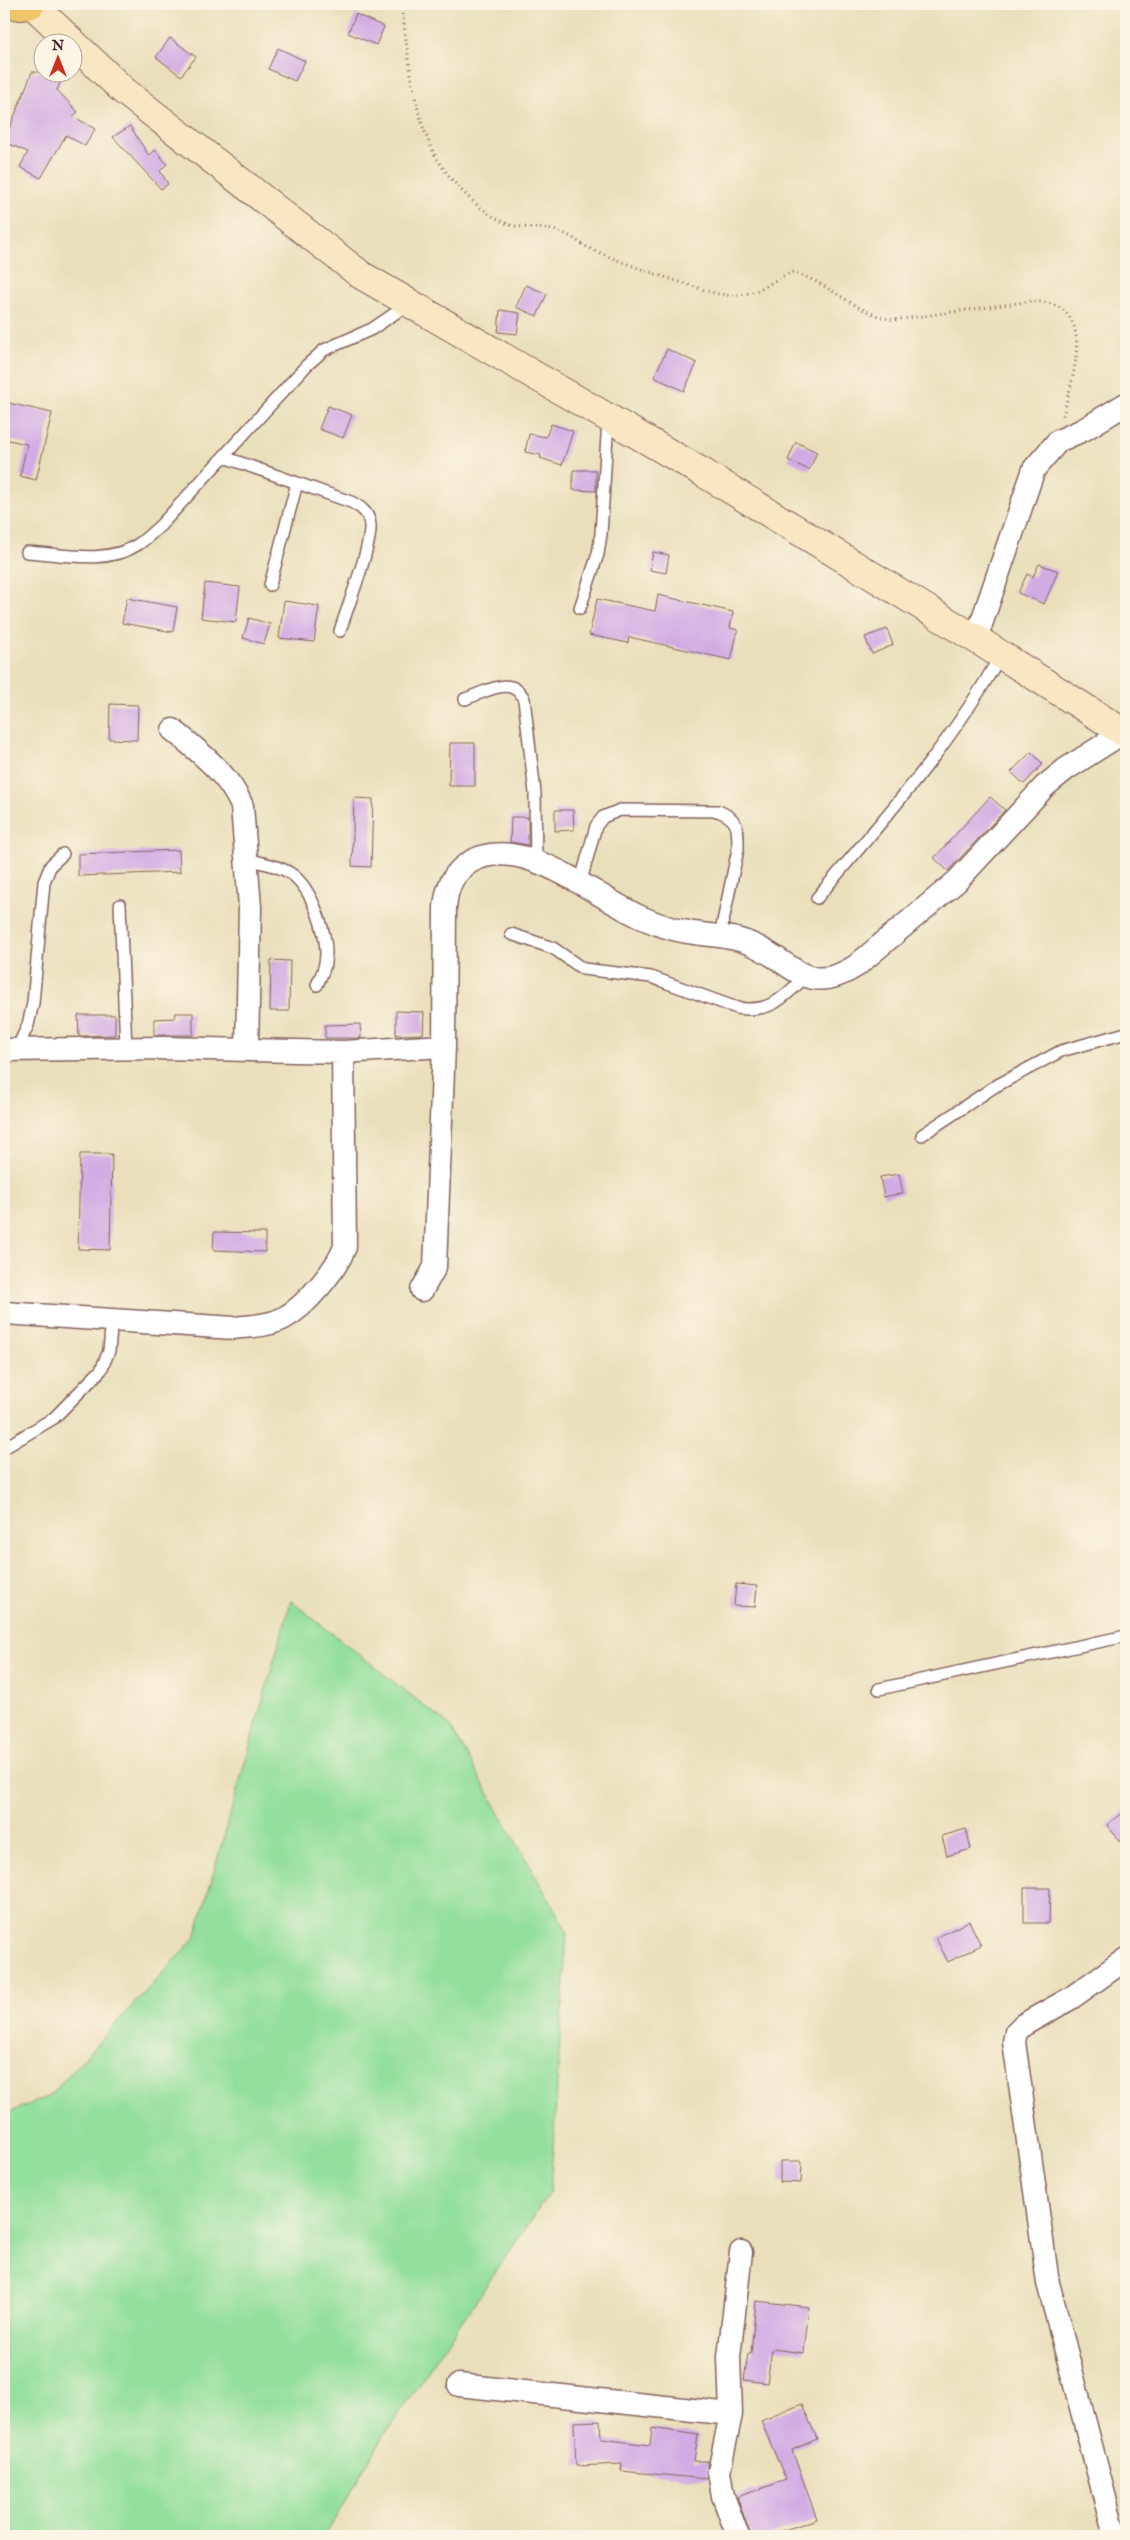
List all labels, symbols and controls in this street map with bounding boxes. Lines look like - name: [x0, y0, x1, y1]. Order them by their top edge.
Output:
- north arrow: [32, 32, 82, 82]
- text: N: [51, 37, 64, 55]

